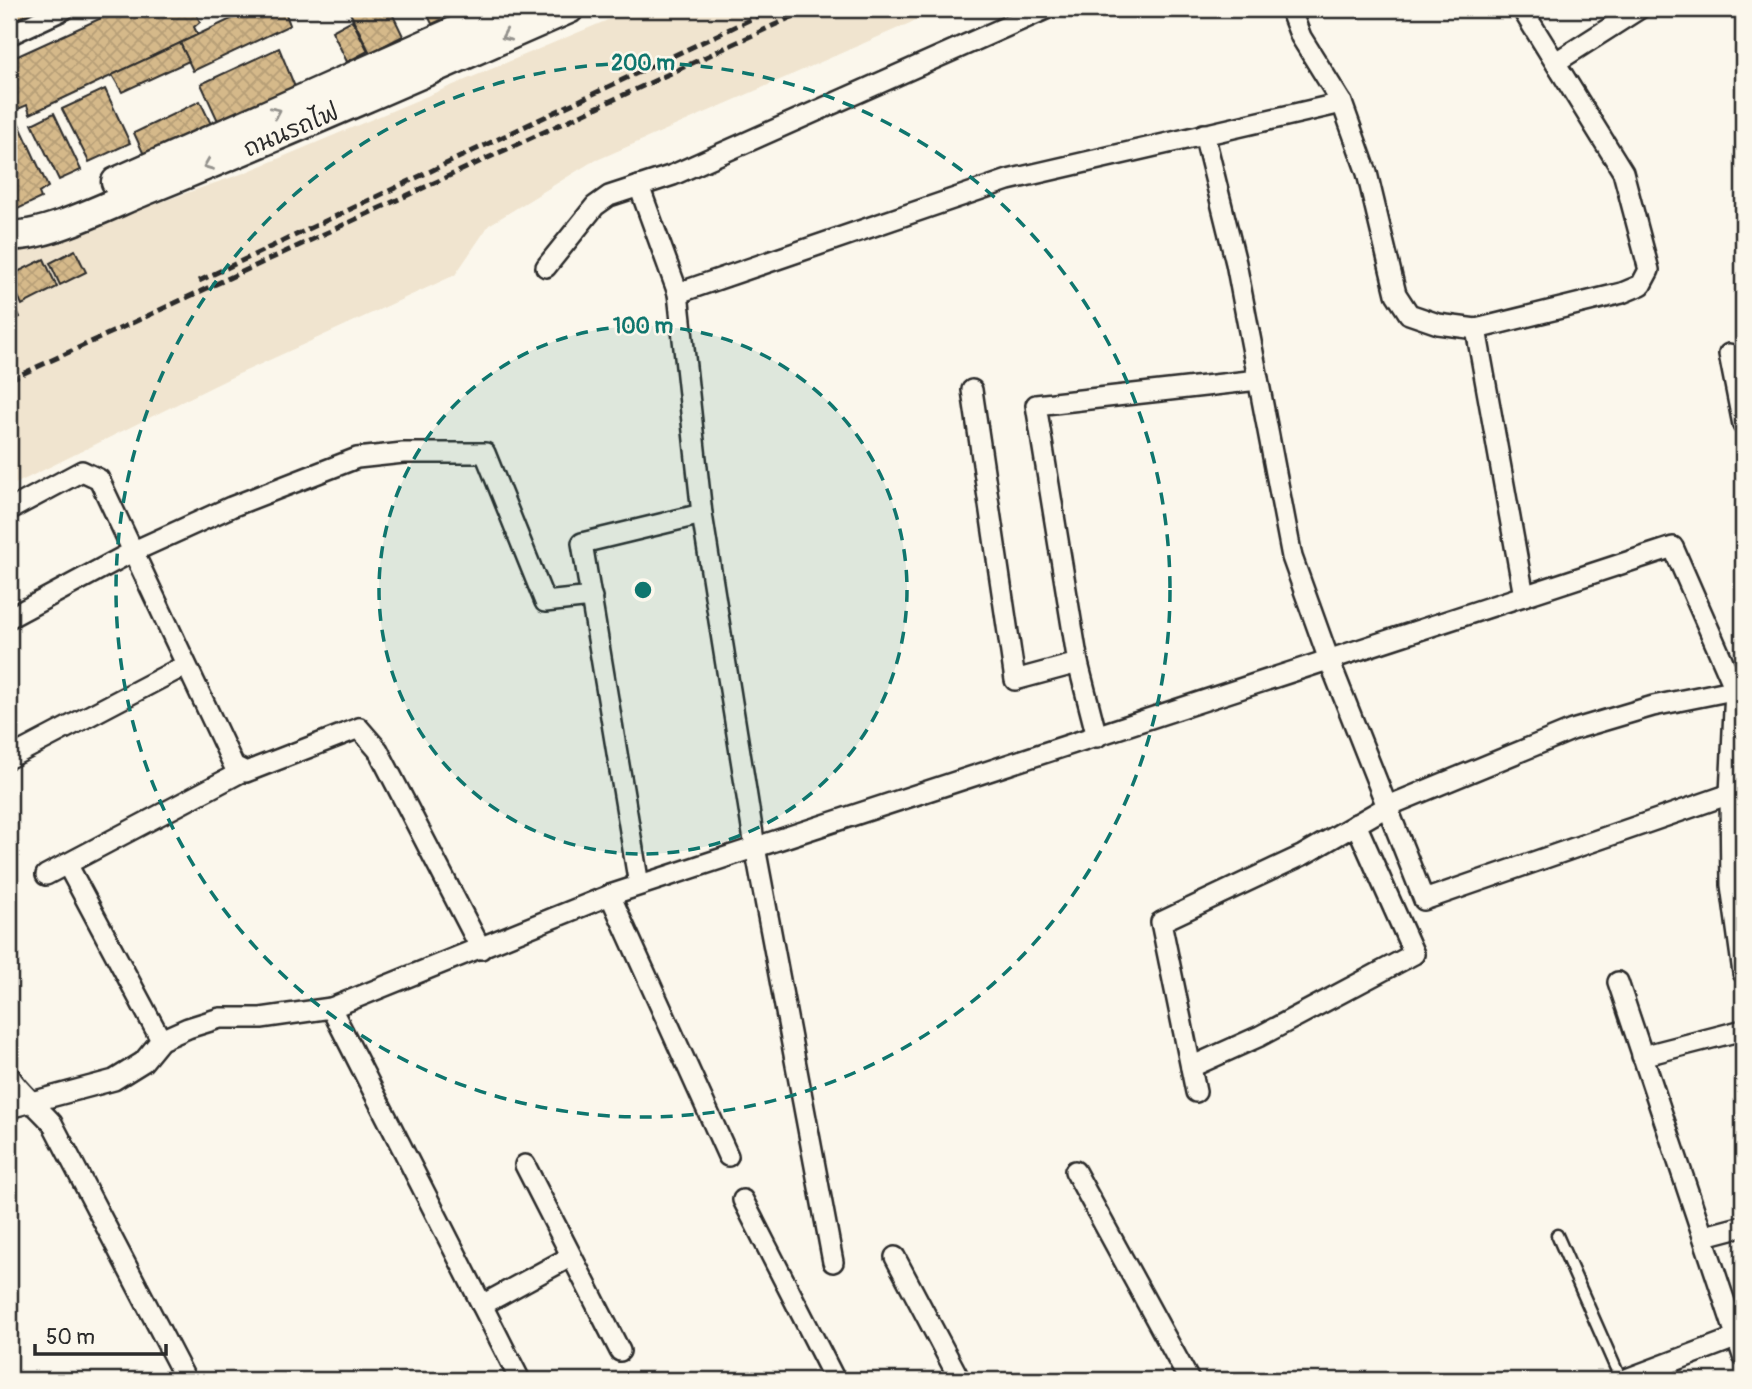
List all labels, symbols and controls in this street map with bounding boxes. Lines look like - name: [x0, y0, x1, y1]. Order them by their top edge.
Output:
- one-way arrow: [501, 28, 514, 42]
- text: 200 m: [611, 50, 675, 77]
- street label: ถนนรถไฟ: [238, 96, 343, 164]
- one-way arrow: [268, 106, 281, 120]
- one-way arrow: [202, 157, 214, 171]
- text: 100 m: [613, 313, 673, 340]
- centre of rings: [631, 578, 655, 602]
- scale bar: [35, 1312, 166, 1356]
- text: 50 m: [46, 1324, 95, 1351]

